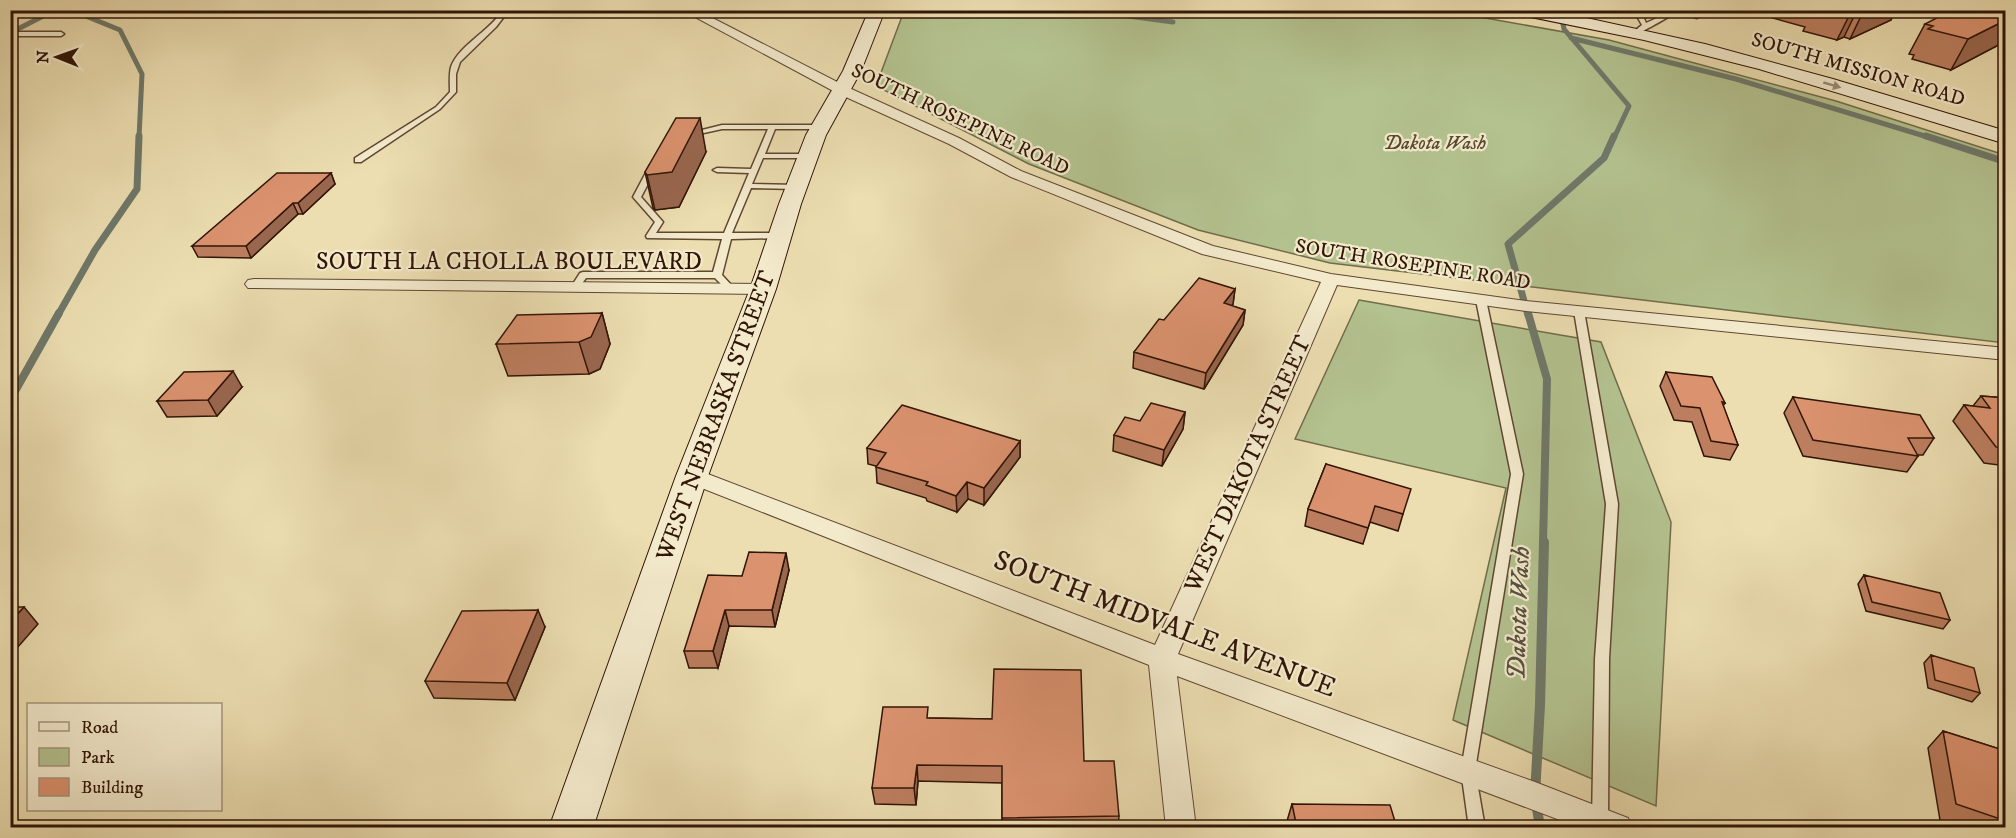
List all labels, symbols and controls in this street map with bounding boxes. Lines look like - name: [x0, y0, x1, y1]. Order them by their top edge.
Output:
- north arrow: [27, 27, 87, 87]
- street label: SOUTH MISSION ROAD: [1748, 27, 1968, 113]
- text: N: [33, 50, 53, 63]
- street label: SOUTH ROSEPINE ROAD: [847, 58, 1073, 182]
- one-way arrow: [1823, 81, 1841, 90]
- park label: Dakota Wash: [1384, 131, 1486, 156]
- street label: SOUTH ROSEPINE ROAD: [1294, 234, 1532, 296]
- street label: SOUTH LA CHOLLA BOULEVARD: [316, 247, 702, 277]
- street label: WEST NEBRASKA STREET: [649, 267, 783, 566]
- street label: WEST DAKOTA STREET: [1177, 331, 1318, 598]
- street label: SOUTH MIDVALE AVENUE: [989, 542, 1341, 706]
- water label: Dakota Wash: [1500, 546, 1538, 680]
- legend: [27, 703, 222, 811]
- text: Road: [81, 717, 118, 739]
- text: Park: [81, 747, 115, 769]
- text: Building: [81, 777, 143, 799]

